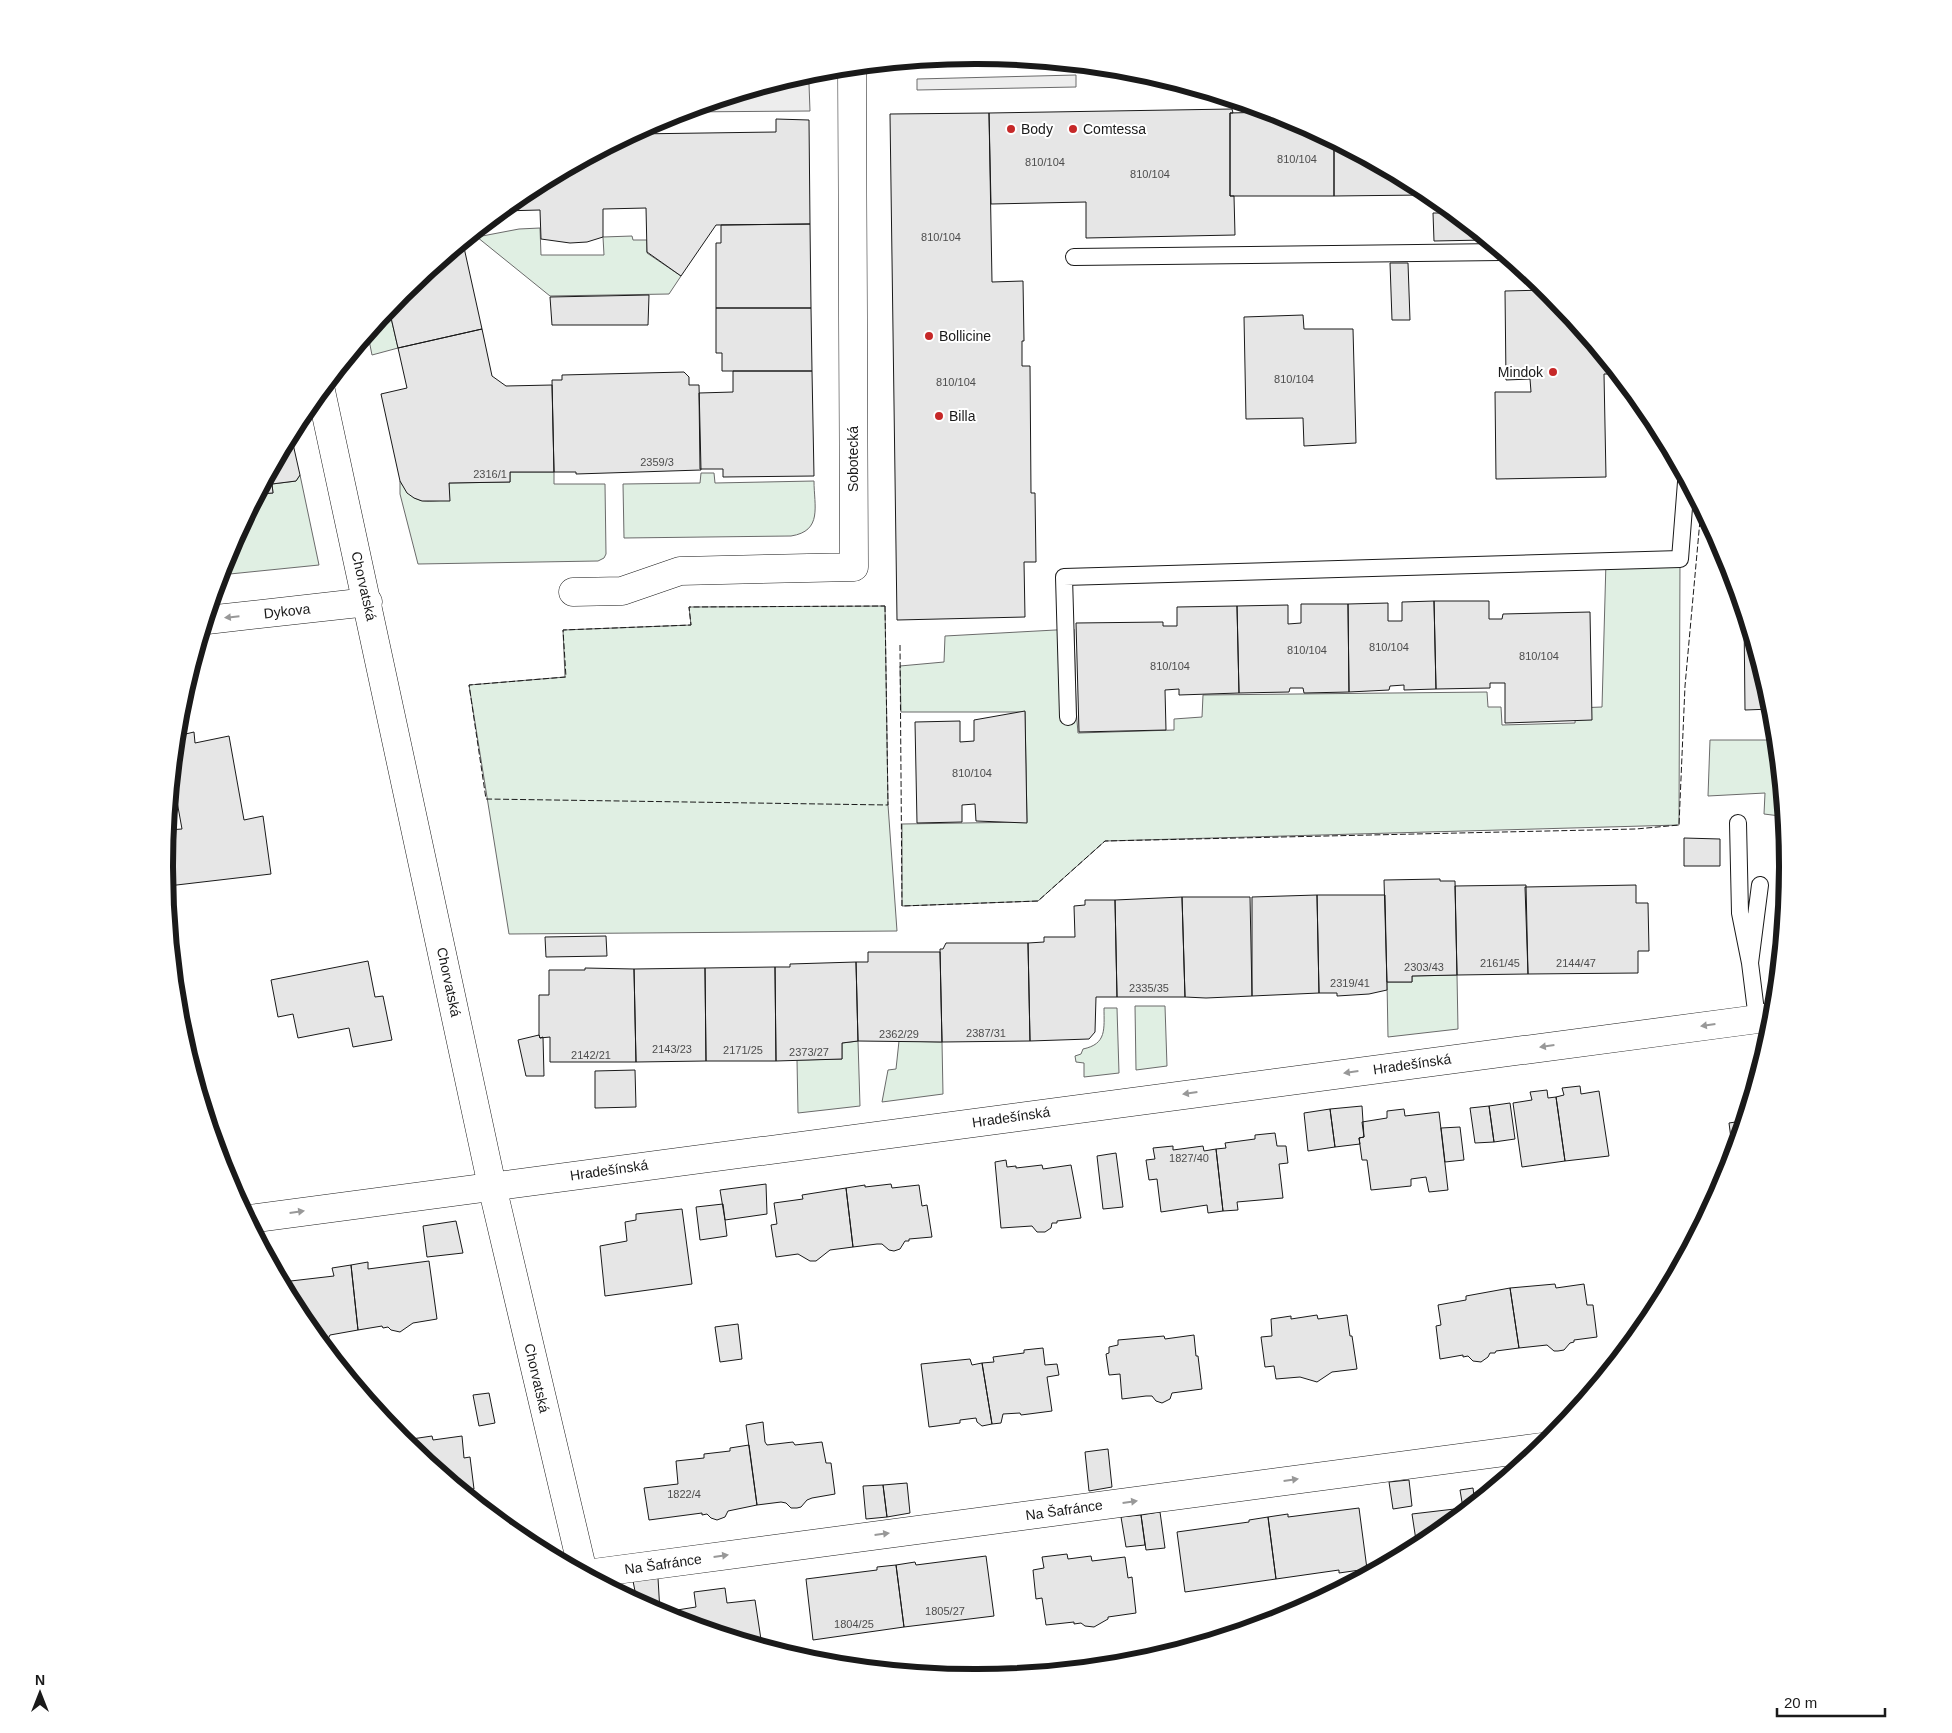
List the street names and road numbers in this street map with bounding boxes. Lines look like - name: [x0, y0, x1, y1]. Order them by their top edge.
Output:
- street label: Sobotecká: [845, 426, 861, 492]
- street label: Chorvatská: [348, 550, 380, 623]
- street label: Dykova: [263, 601, 311, 621]
- street label: Chorvatská: [434, 946, 464, 1018]
- street label: Hradešínská: [1372, 1051, 1452, 1077]
- street label: Hradešínská: [971, 1104, 1051, 1130]
- street label: Hradešínská: [569, 1157, 649, 1183]
- street label: Chorvatská: [521, 1342, 553, 1415]
- street label: Na Šafránce: [1024, 1497, 1104, 1523]
- street label: Na Šafránce: [623, 1551, 703, 1577]

